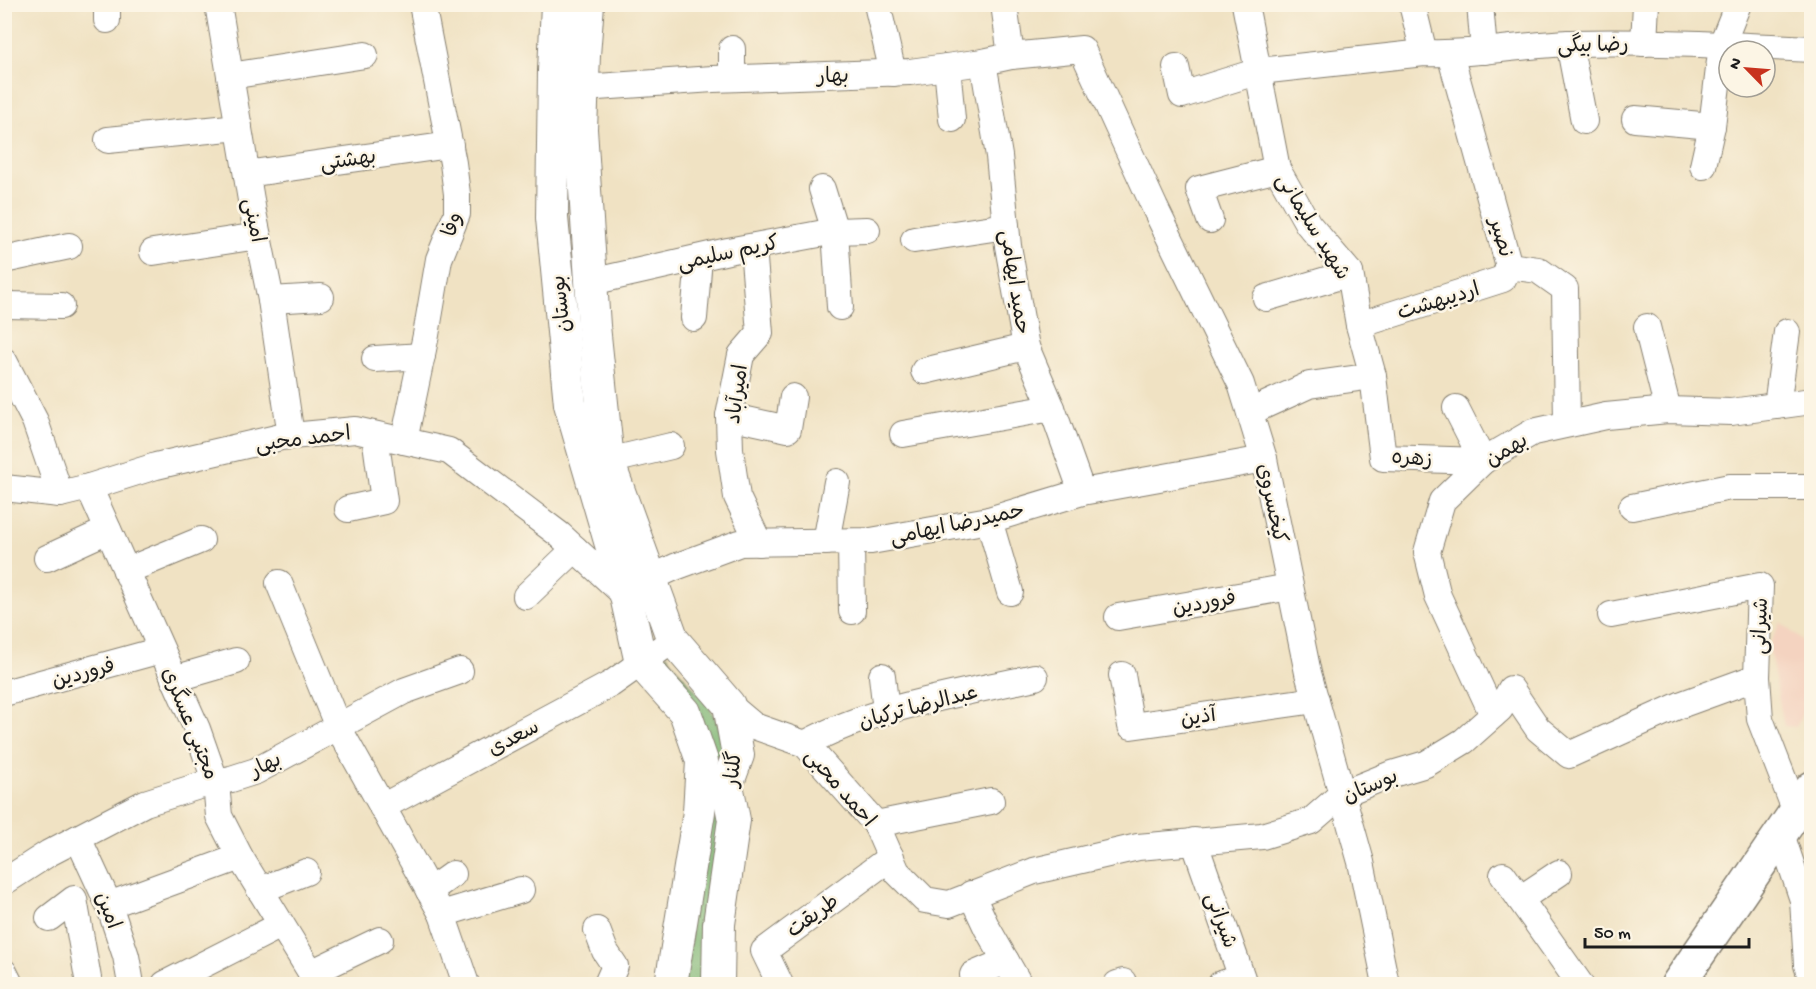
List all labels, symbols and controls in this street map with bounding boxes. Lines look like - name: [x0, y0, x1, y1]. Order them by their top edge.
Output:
- street label: رضا بیگی: [1557, 31, 1629, 61]
- north arrow: [1717, 39, 1777, 99]
- text: N: [1726, 55, 1748, 73]
- street label: بهار: [815, 65, 850, 92]
- street label: بهشتی: [319, 146, 378, 179]
- street label: شهید سلیمانی: [1268, 170, 1354, 286]
- street label: امینی: [235, 196, 268, 245]
- street label: وفا: [439, 210, 470, 240]
- street label: نصیر: [1481, 213, 1516, 261]
- street label: حمید ایهامی: [992, 229, 1033, 337]
- street label: کریم سلیمی: [676, 232, 782, 278]
- street label: بوستان: [548, 274, 579, 333]
- street label: اردیبهشت: [1395, 279, 1483, 328]
- street label: امیرآباد: [721, 363, 756, 426]
- street label: احمد محبی: [254, 423, 353, 460]
- street label: بهمن: [1482, 430, 1534, 474]
- street label: زهره: [1390, 446, 1433, 475]
- street label: کیخسروی: [1249, 462, 1290, 546]
- street label: حمیدرضا ایهامی: [888, 500, 1027, 553]
- street label: فروردین: [1171, 588, 1238, 623]
- street label: شیرانی: [1749, 597, 1776, 655]
- street label: فروردین: [50, 655, 118, 696]
- street label: مجتبی عسگری: [154, 663, 224, 784]
- street label: عبدالرضا ترکیان: [857, 682, 981, 737]
- street label: آذین: [1179, 703, 1219, 734]
- street label: سعدی: [485, 716, 545, 764]
- street label: احمد محبی: [797, 745, 879, 834]
- street label: بهار: [245, 749, 286, 786]
- street label: گلنار: [718, 750, 750, 790]
- street label: بوستان: [1340, 766, 1403, 811]
- street label: امین: [87, 889, 124, 933]
- street label: شیرانی: [1197, 890, 1240, 952]
- street label: طریقت: [783, 891, 845, 945]
- scale bar: [1585, 911, 1748, 949]
- text: 50 m: [1594, 924, 1631, 945]

